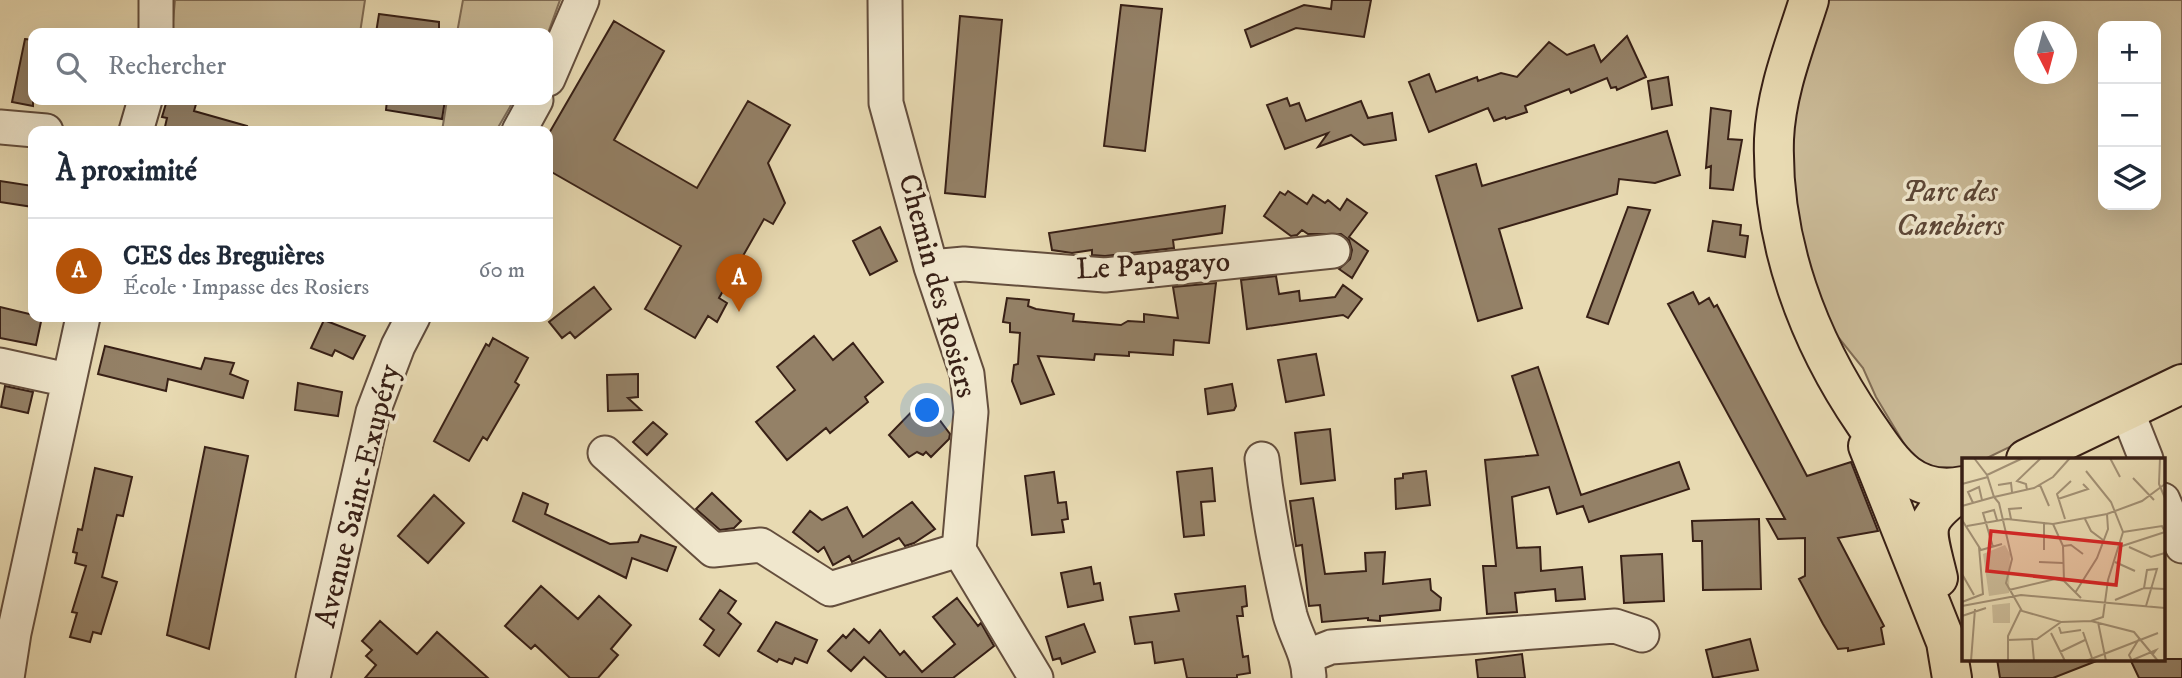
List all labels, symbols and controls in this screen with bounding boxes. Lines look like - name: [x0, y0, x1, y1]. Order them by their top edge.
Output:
- north arrow: [2014, 21, 2077, 84]
- map controls: [2098, 21, 2161, 210]
- button: +: [2098, 21, 2161, 84]
- search box: [28, 28, 553, 105]
- icon: search: [52, 48, 90, 86]
- text: Rechercher: [108, 50, 226, 83]
- button: −: [2098, 84, 2161, 147]
- button: layers: [2098, 147, 2161, 210]
- text: À proximité: [56, 153, 197, 190]
- street label: Chemin des Rosiers: [889, 170, 985, 402]
- park label: Parc des Canebiers: [1896, 174, 2005, 245]
- text: CES des Breguières: [123, 240, 324, 273]
- street label: Le Papagayo: [1075, 243, 1231, 289]
- pin: A: [716, 254, 762, 312]
- text: A: [72, 256, 86, 285]
- text: 60 m: [478, 256, 525, 285]
- text: École · Impasse des Rosiers: [123, 273, 369, 302]
- street label: Avenue Saint-Exupéry: [307, 360, 409, 631]
- your location: [910, 393, 944, 427]
- inset map: [1962, 458, 2164, 660]

